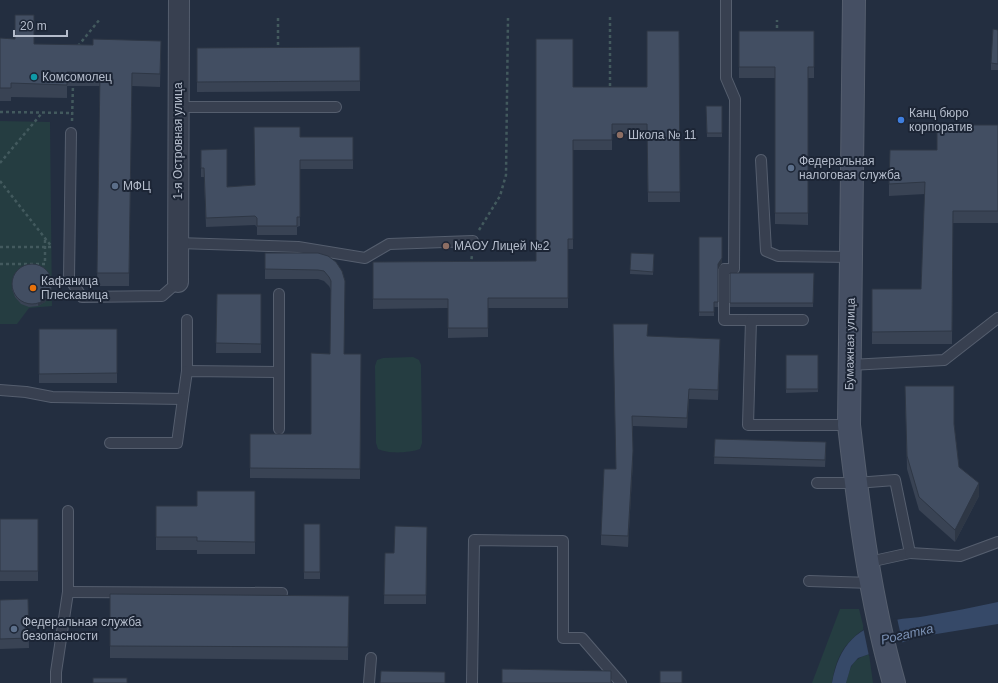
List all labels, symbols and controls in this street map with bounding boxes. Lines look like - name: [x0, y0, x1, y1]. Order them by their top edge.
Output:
- scale bar: [14, 12, 67, 38]
- text: 20 m: [20, 19, 47, 33]
- place label: Комсомолец: [42, 70, 112, 84]
- marker: Комсомолец: [29, 72, 39, 82]
- street label: 1-я Островная улица: [171, 82, 185, 200]
- place label: Канц бюро корпоратив: [909, 106, 973, 134]
- marker: Канц бюро корпоратив: [896, 115, 906, 125]
- place label: Школа № 11: [628, 128, 697, 142]
- marker: Школа № 11: [615, 130, 625, 140]
- place label: Федеральная налоговая служба: [799, 154, 901, 182]
- marker: Федеральная налоговая служба: [786, 163, 796, 173]
- place label: МФЦ: [123, 179, 151, 193]
- marker: МФЦ: [110, 181, 120, 191]
- place label: МАОУ Лицей №2: [454, 239, 550, 253]
- marker: МАОУ Лицей №2: [441, 241, 451, 251]
- place label: Кафаница Плескавица: [41, 274, 108, 302]
- marker: Кафаница Плескавица: [28, 283, 38, 293]
- street label: Бумажная улица: [842, 297, 858, 390]
- place label: Федеральная служба безопасности: [22, 615, 142, 643]
- water label: Рогатка: [879, 621, 935, 647]
- marker: Федеральная служба безопасности: [9, 624, 19, 634]

